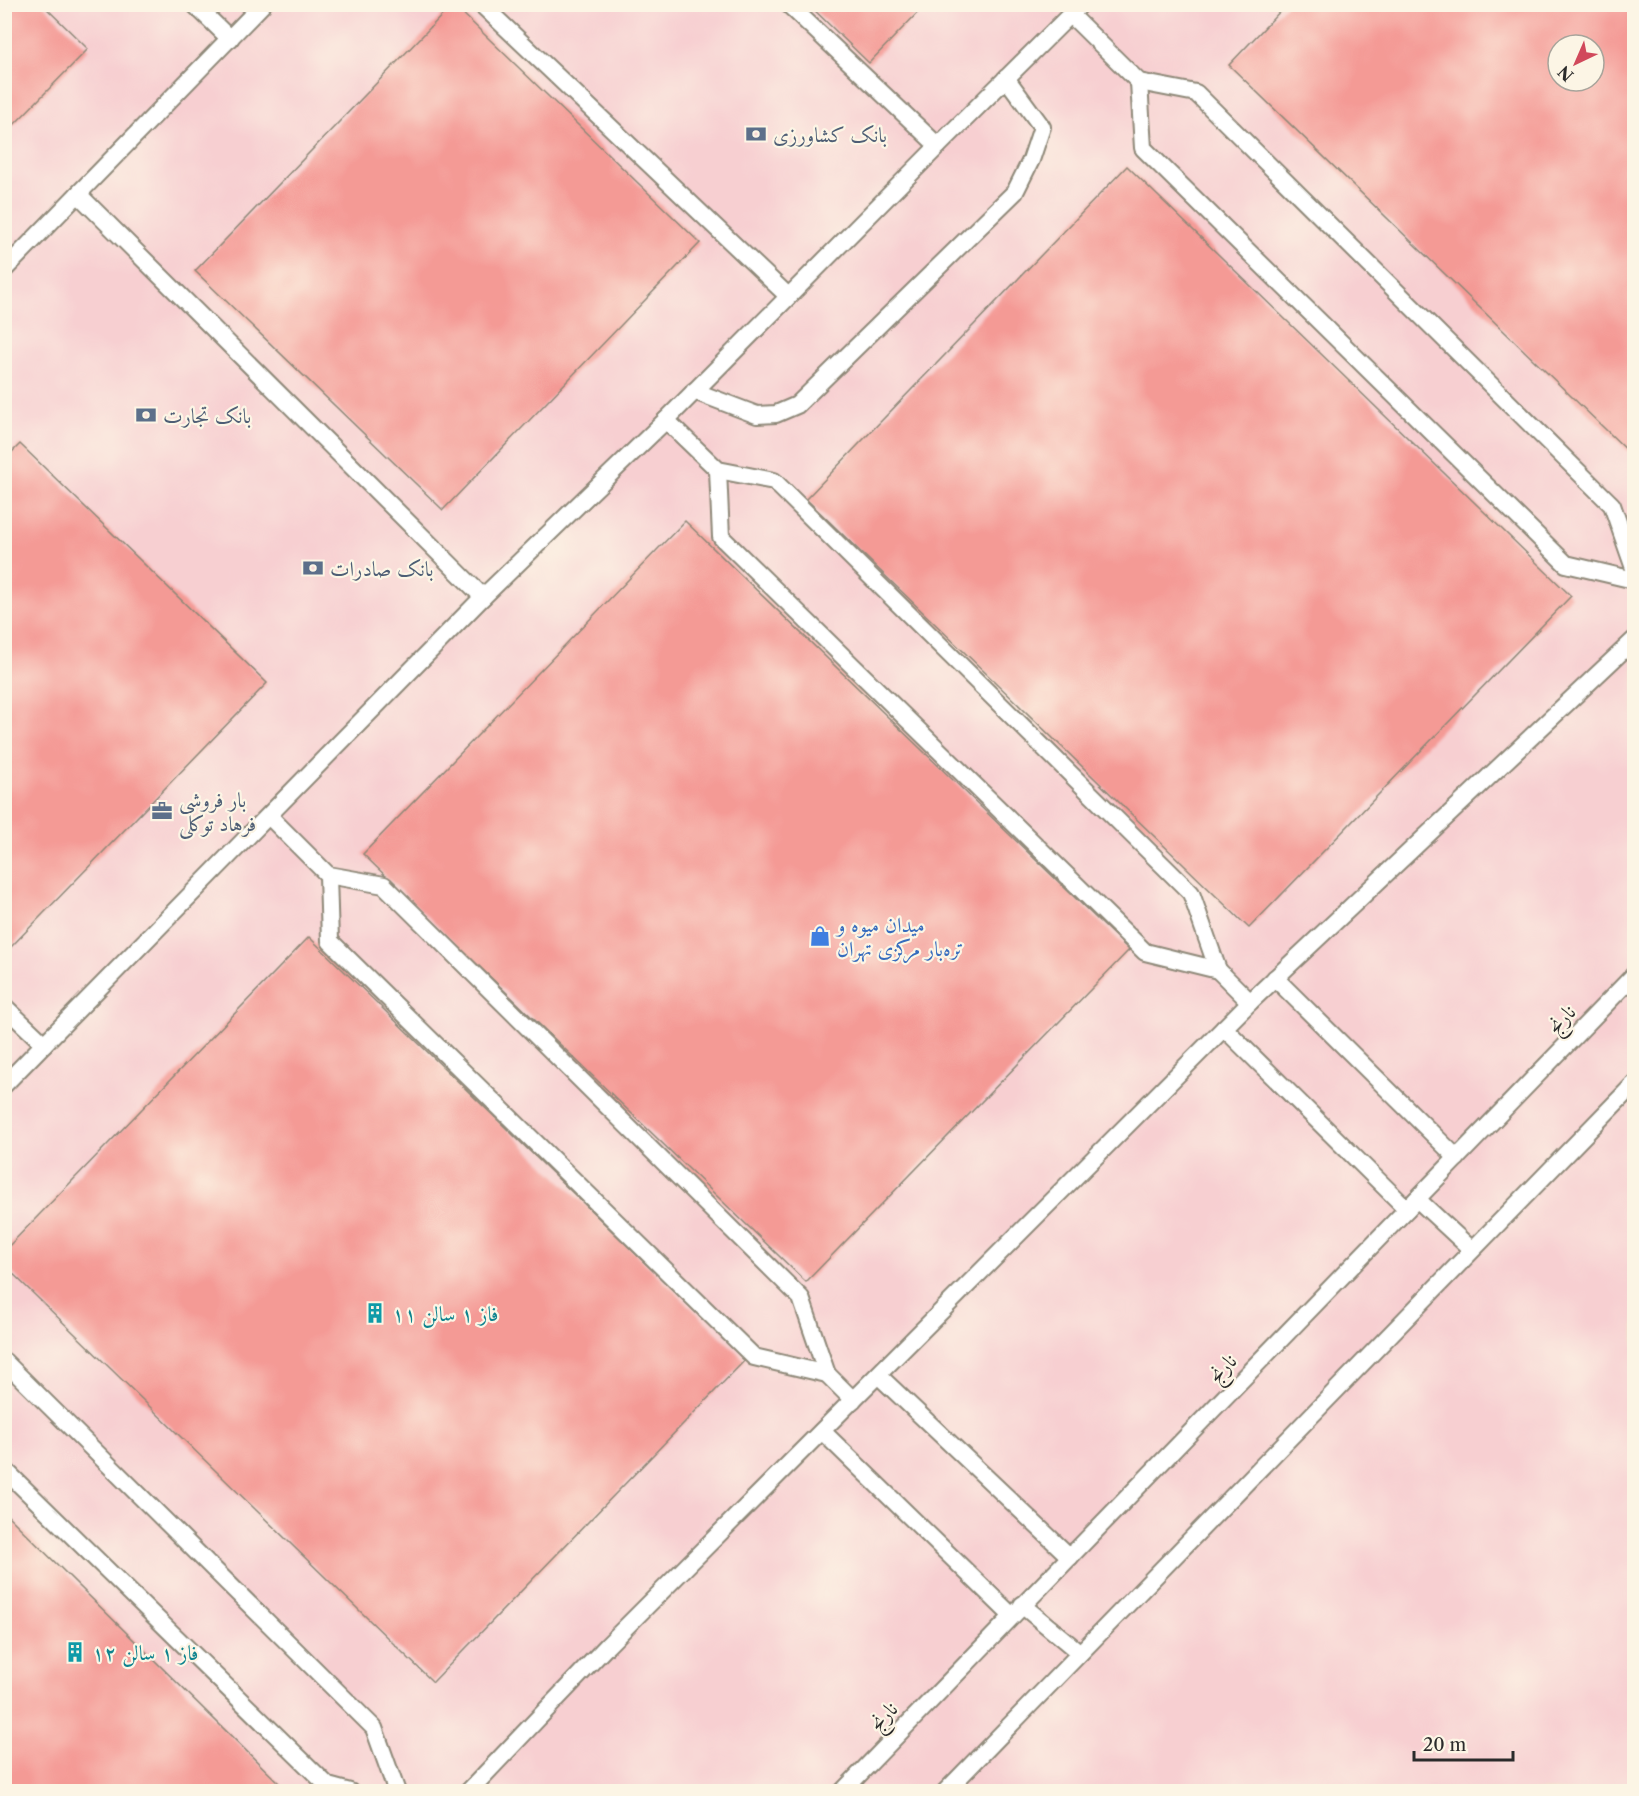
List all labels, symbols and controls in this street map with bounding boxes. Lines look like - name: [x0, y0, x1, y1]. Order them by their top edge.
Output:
- north arrow: [1546, 33, 1606, 93]
- text: N: [1554, 62, 1578, 86]
- bank icon: بانک کشاورزی: [744, 122, 768, 146]
- place label: بانک کشاورزی: [773, 122, 887, 148]
- bank icon: بانک تجارت: [134, 403, 158, 427]
- place label: بانک تجارت: [163, 403, 251, 429]
- bank icon: بانک صادرات: [301, 556, 325, 580]
- place label: بانک صادرات: [330, 556, 433, 582]
- place label: بار فروشی فرهاد توکلی: [179, 787, 256, 840]
- office icon: بار فروشی فرهاد توکلی: [150, 799, 174, 823]
- place label: میدان میوه و تره‌بار مرکزی تهران: [835, 912, 964, 964]
- shop icon: میدان میوه و تره‌بار مرکزی تهران: [808, 924, 832, 948]
- street label: نارنج: [1541, 999, 1585, 1043]
- building icon: فاز ۱ سالن ۱۱: [363, 1301, 387, 1325]
- place label: فاز ۱ سالن ۱۱: [392, 1301, 498, 1328]
- street label: نارنج: [1202, 1348, 1246, 1392]
- building icon: فاز ۱ سالن ۱۲: [63, 1640, 87, 1664]
- place label: فاز ۱ سالن ۱۲: [92, 1640, 198, 1667]
- street label: نارنج: [863, 1696, 907, 1740]
- scale bar: [1414, 1724, 1513, 1762]
- text: 20 m: [1423, 1734, 1467, 1756]

